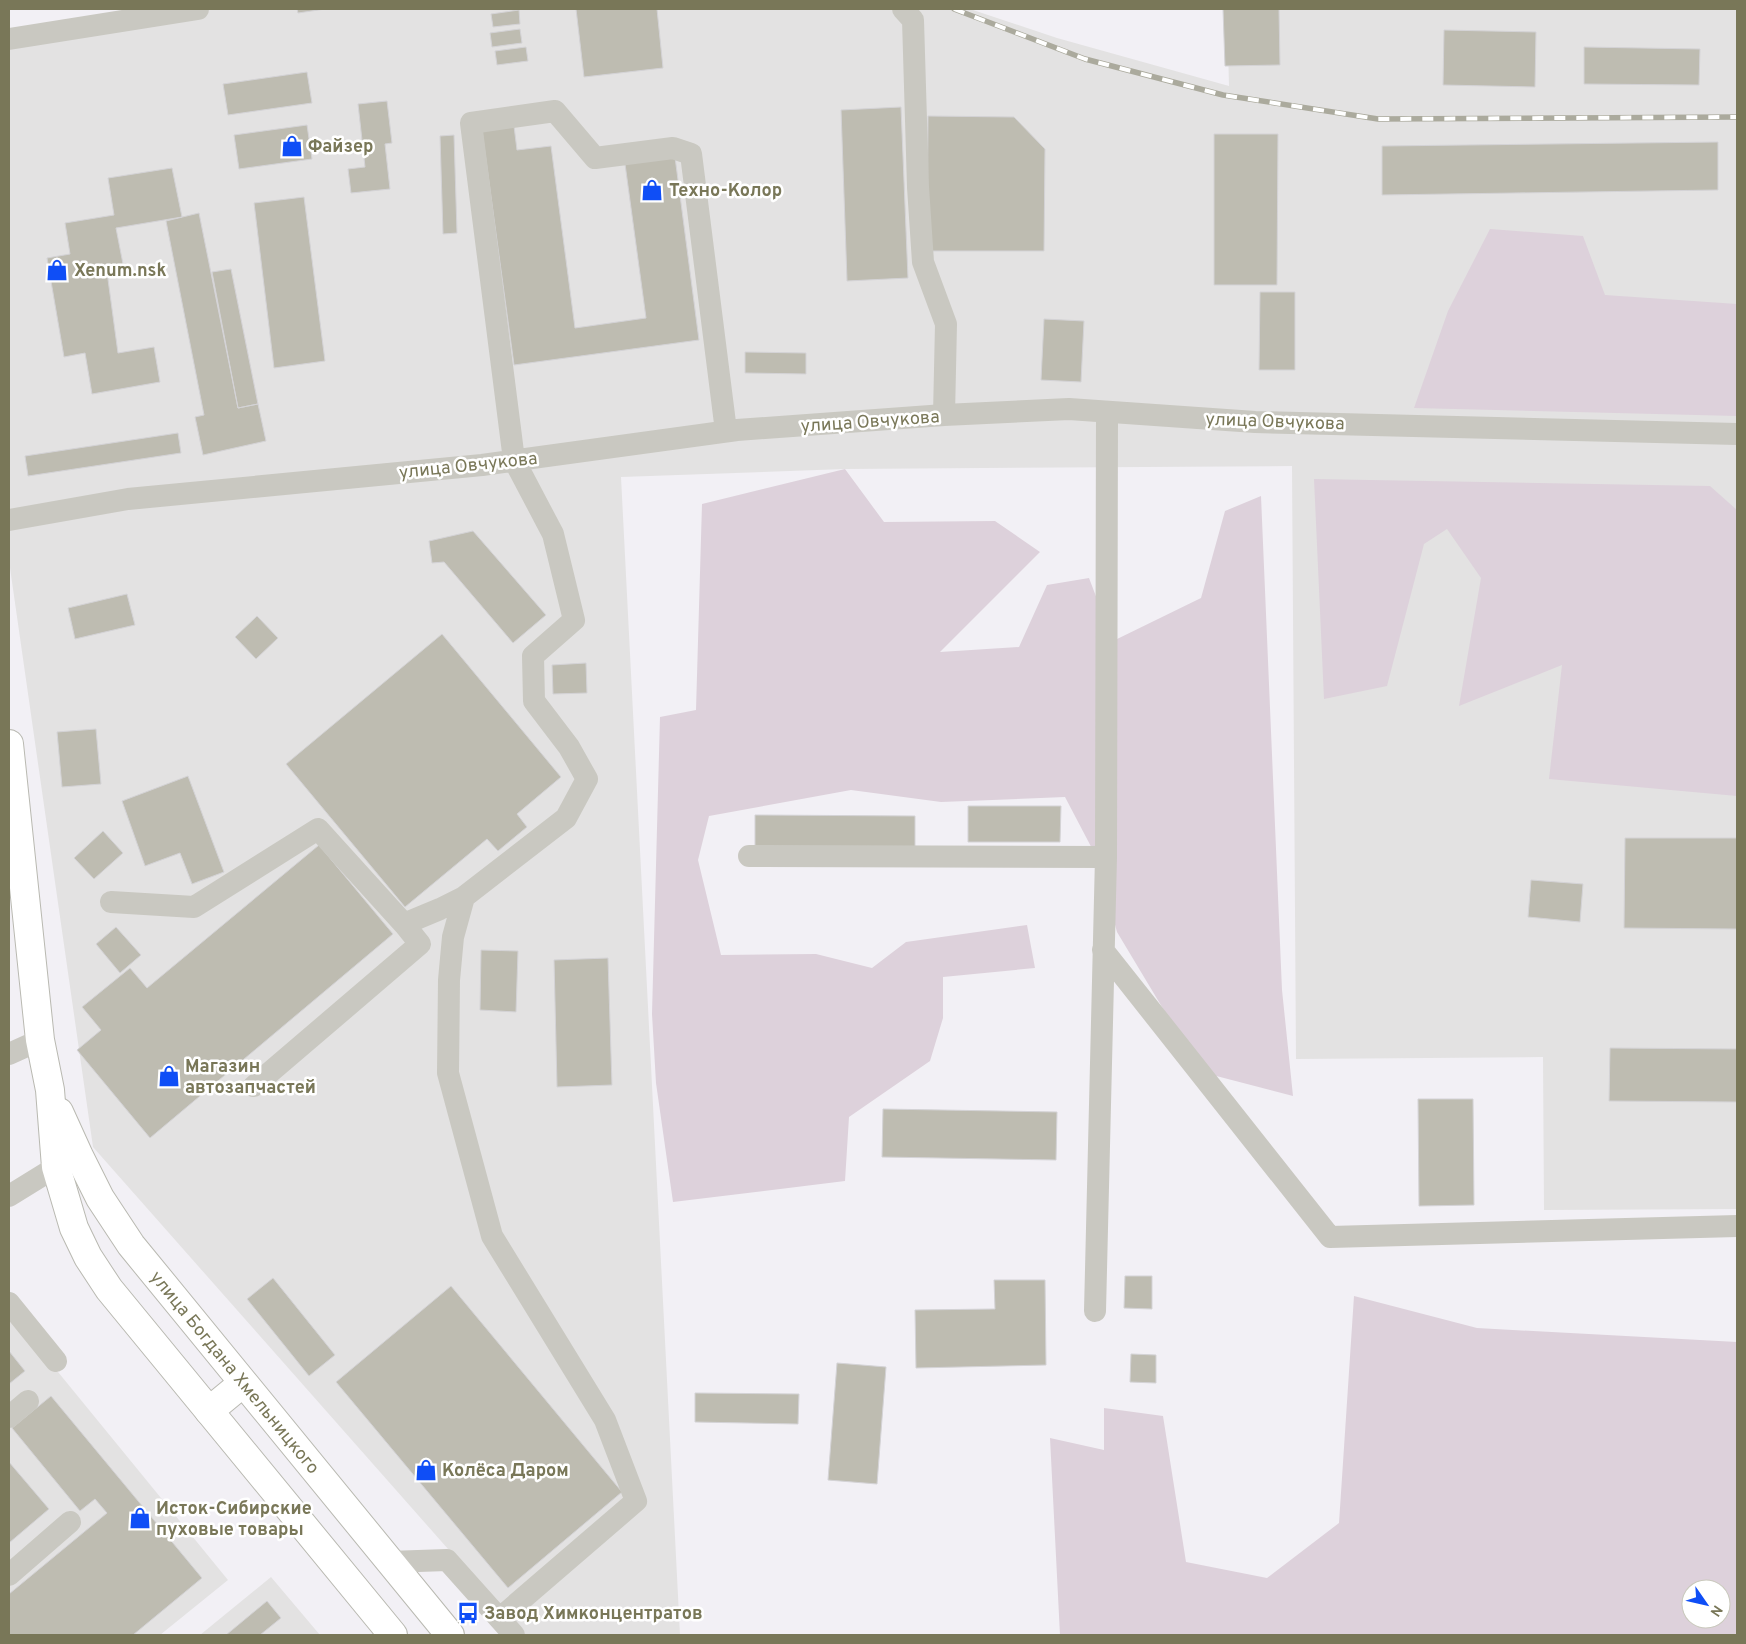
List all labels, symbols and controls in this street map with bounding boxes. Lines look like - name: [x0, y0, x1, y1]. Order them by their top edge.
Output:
- shop icon: Файзер: [279, 133, 305, 159]
- place label: Файзер: [308, 136, 373, 159]
- shop icon: Техно-Колор: [639, 177, 665, 203]
- place label: Техно-Колор: [669, 180, 782, 203]
- shop icon: Xenum.nsk: [44, 257, 70, 283]
- place label: Xenum.nsk: [74, 260, 167, 283]
- street label: улица Овчукова: [800, 406, 940, 439]
- street label: улица Овчукова: [1205, 409, 1345, 436]
- street label: улица Овчукова: [398, 448, 539, 485]
- place label: Магазин автозапчастей: [185, 1056, 316, 1100]
- shop icon: Магазин автозапчастей: [156, 1063, 182, 1089]
- street label: улица Богдана Хмельницкого: [144, 1267, 324, 1480]
- shop icon: Колёса Даром: [413, 1457, 439, 1483]
- place label: Колёса Даром: [442, 1460, 569, 1483]
- place label: Исток-Сибирские пуховые товары: [156, 1498, 312, 1542]
- shop icon: Исток-Сибирские пуховые товары: [127, 1505, 153, 1531]
- north arrow: [1681, 1579, 1731, 1629]
- bus stop icon: Завод Химконцентратов: [455, 1600, 481, 1626]
- text: N: [1706, 1602, 1725, 1619]
- place label: Завод Химконцентратов: [484, 1603, 703, 1626]

